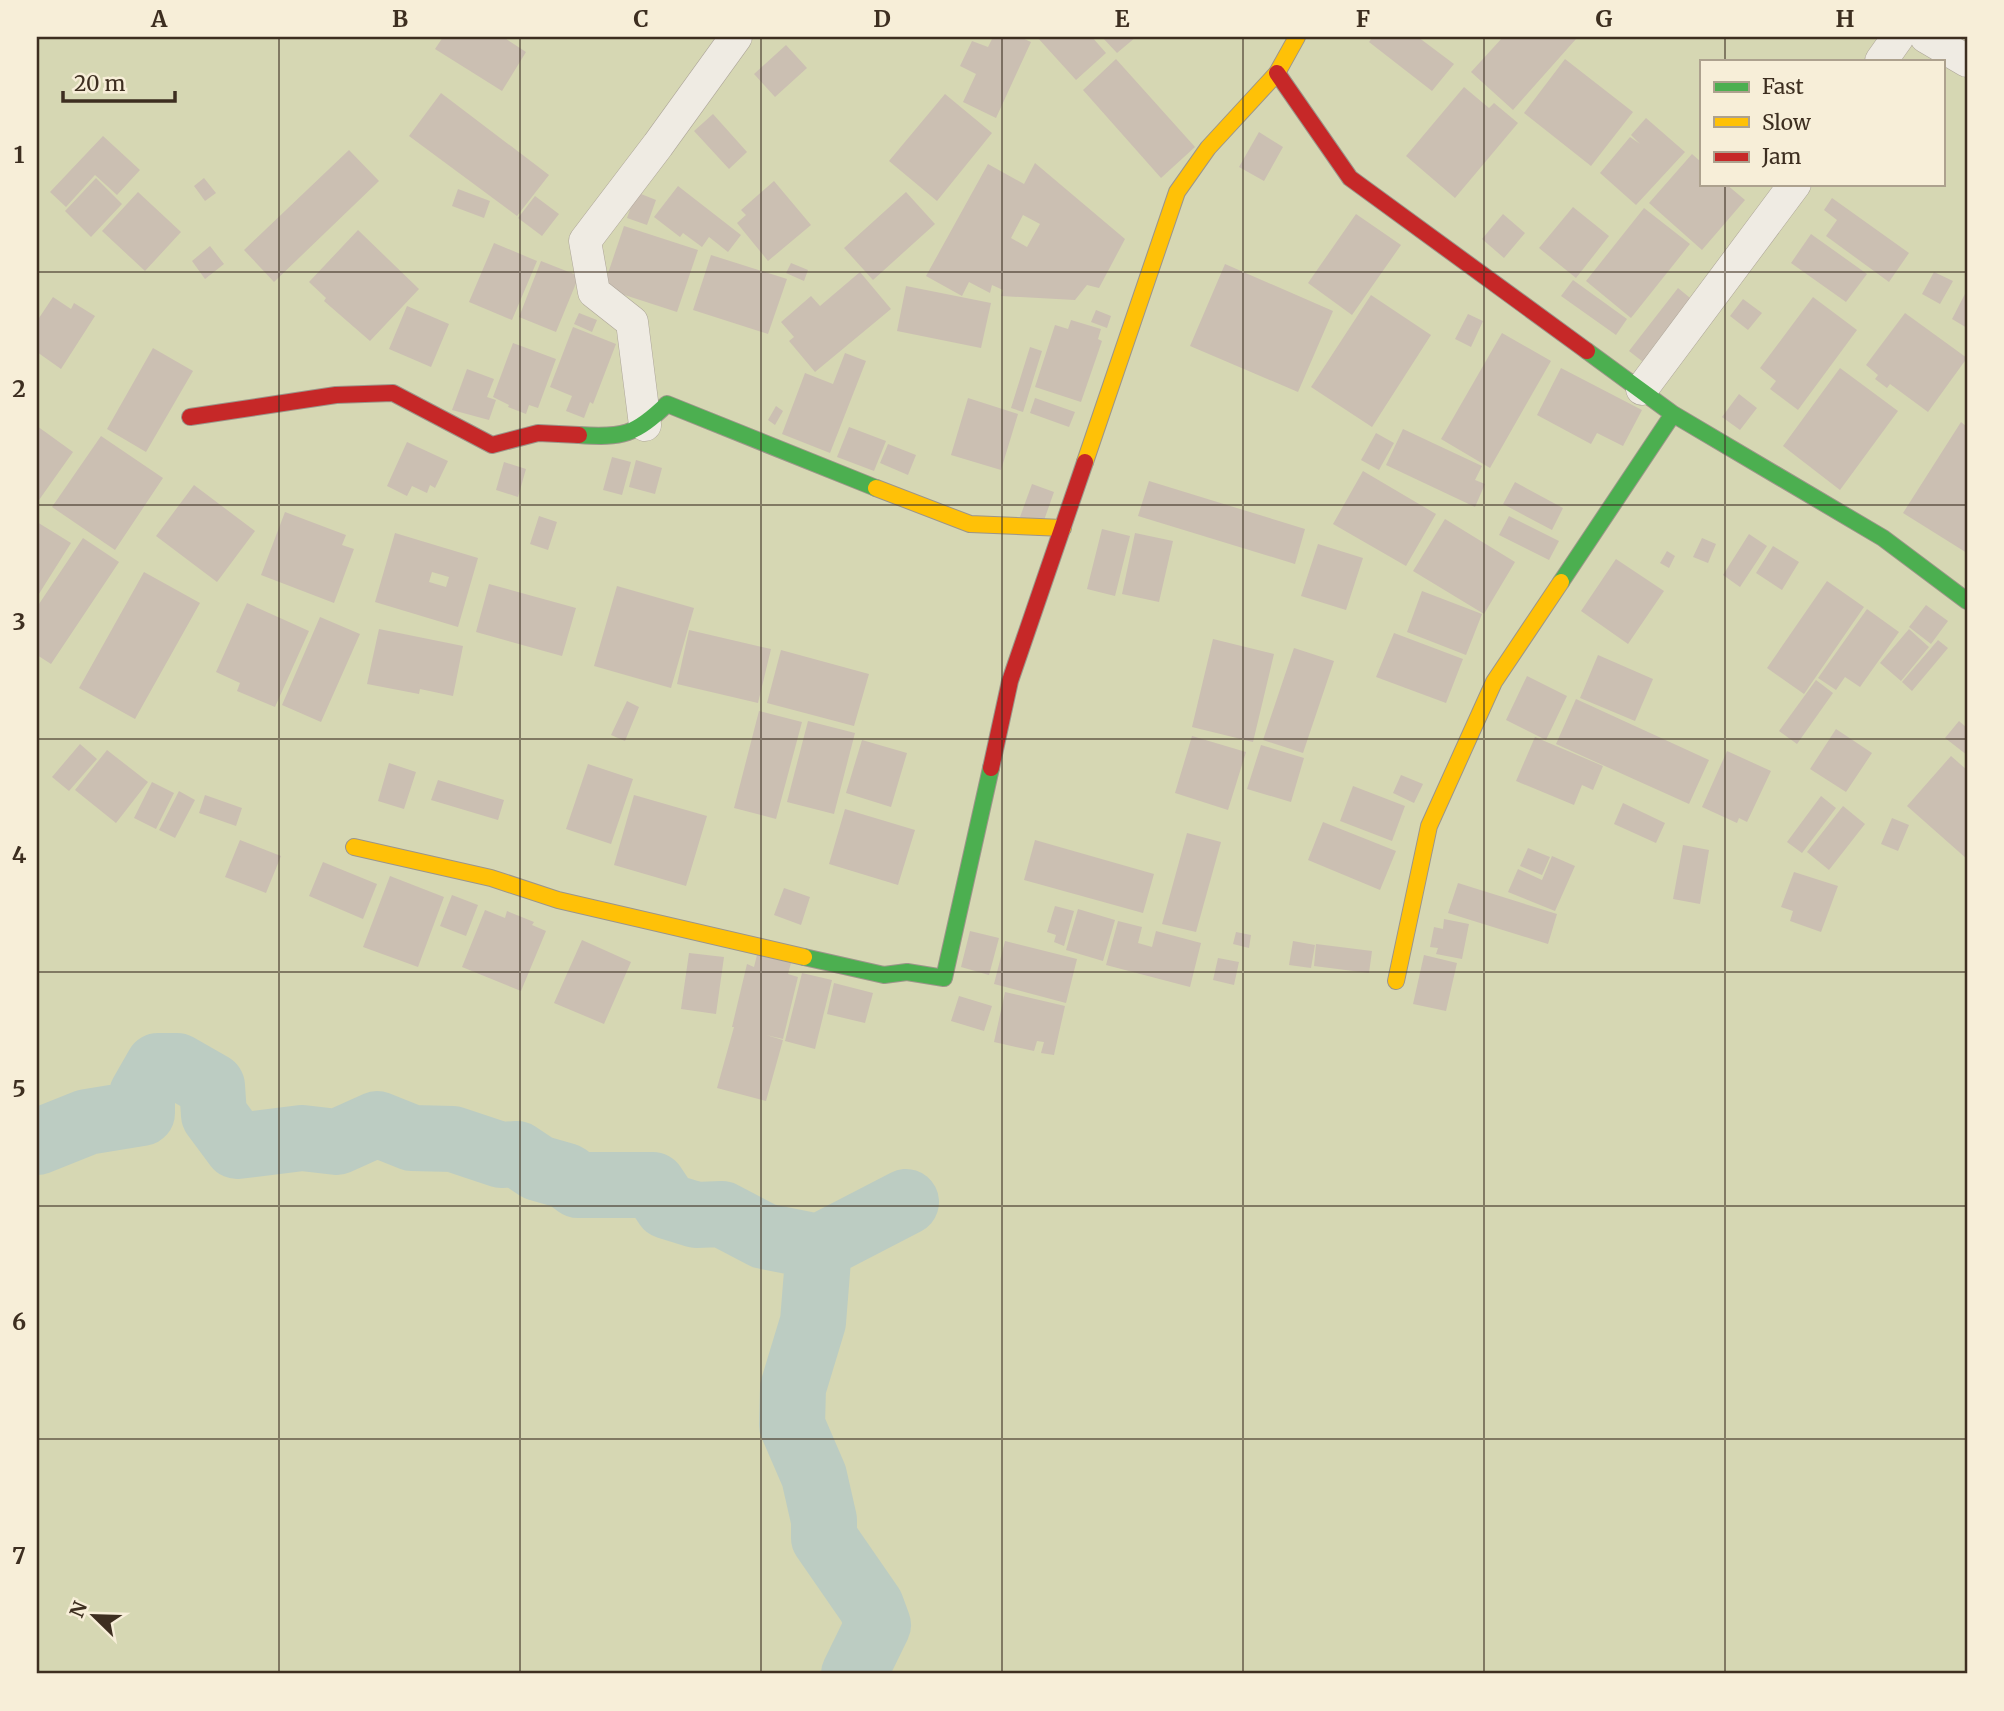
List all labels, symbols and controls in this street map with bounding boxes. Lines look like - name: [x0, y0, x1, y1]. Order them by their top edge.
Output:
- text: A: [150, 4, 168, 33]
- text: B: [392, 4, 408, 33]
- text: C: [633, 4, 649, 33]
- text: D: [873, 4, 891, 33]
- text: E: [1114, 4, 1130, 33]
- text: F: [1356, 4, 1370, 33]
- text: G: [1596, 4, 1613, 33]
- text: H: [1836, 4, 1855, 33]
- scale bar: [63, 60, 175, 104]
- legend: [1700, 60, 1944, 186]
- text: 20 m: [74, 70, 126, 97]
- text: Fast: [1762, 73, 1804, 100]
- text: Slow: [1762, 109, 1811, 136]
- text: 1: [14, 140, 25, 169]
- text: Jam: [1761, 143, 1801, 170]
- text: 2: [12, 374, 26, 403]
- text: 3: [12, 607, 26, 636]
- text: 4: [12, 840, 27, 869]
- text: 5: [12, 1074, 26, 1103]
- text: 6: [12, 1307, 26, 1336]
- text: 7: [12, 1541, 26, 1570]
- north arrow: [60, 1582, 130, 1652]
- text: N: [64, 1598, 92, 1621]

